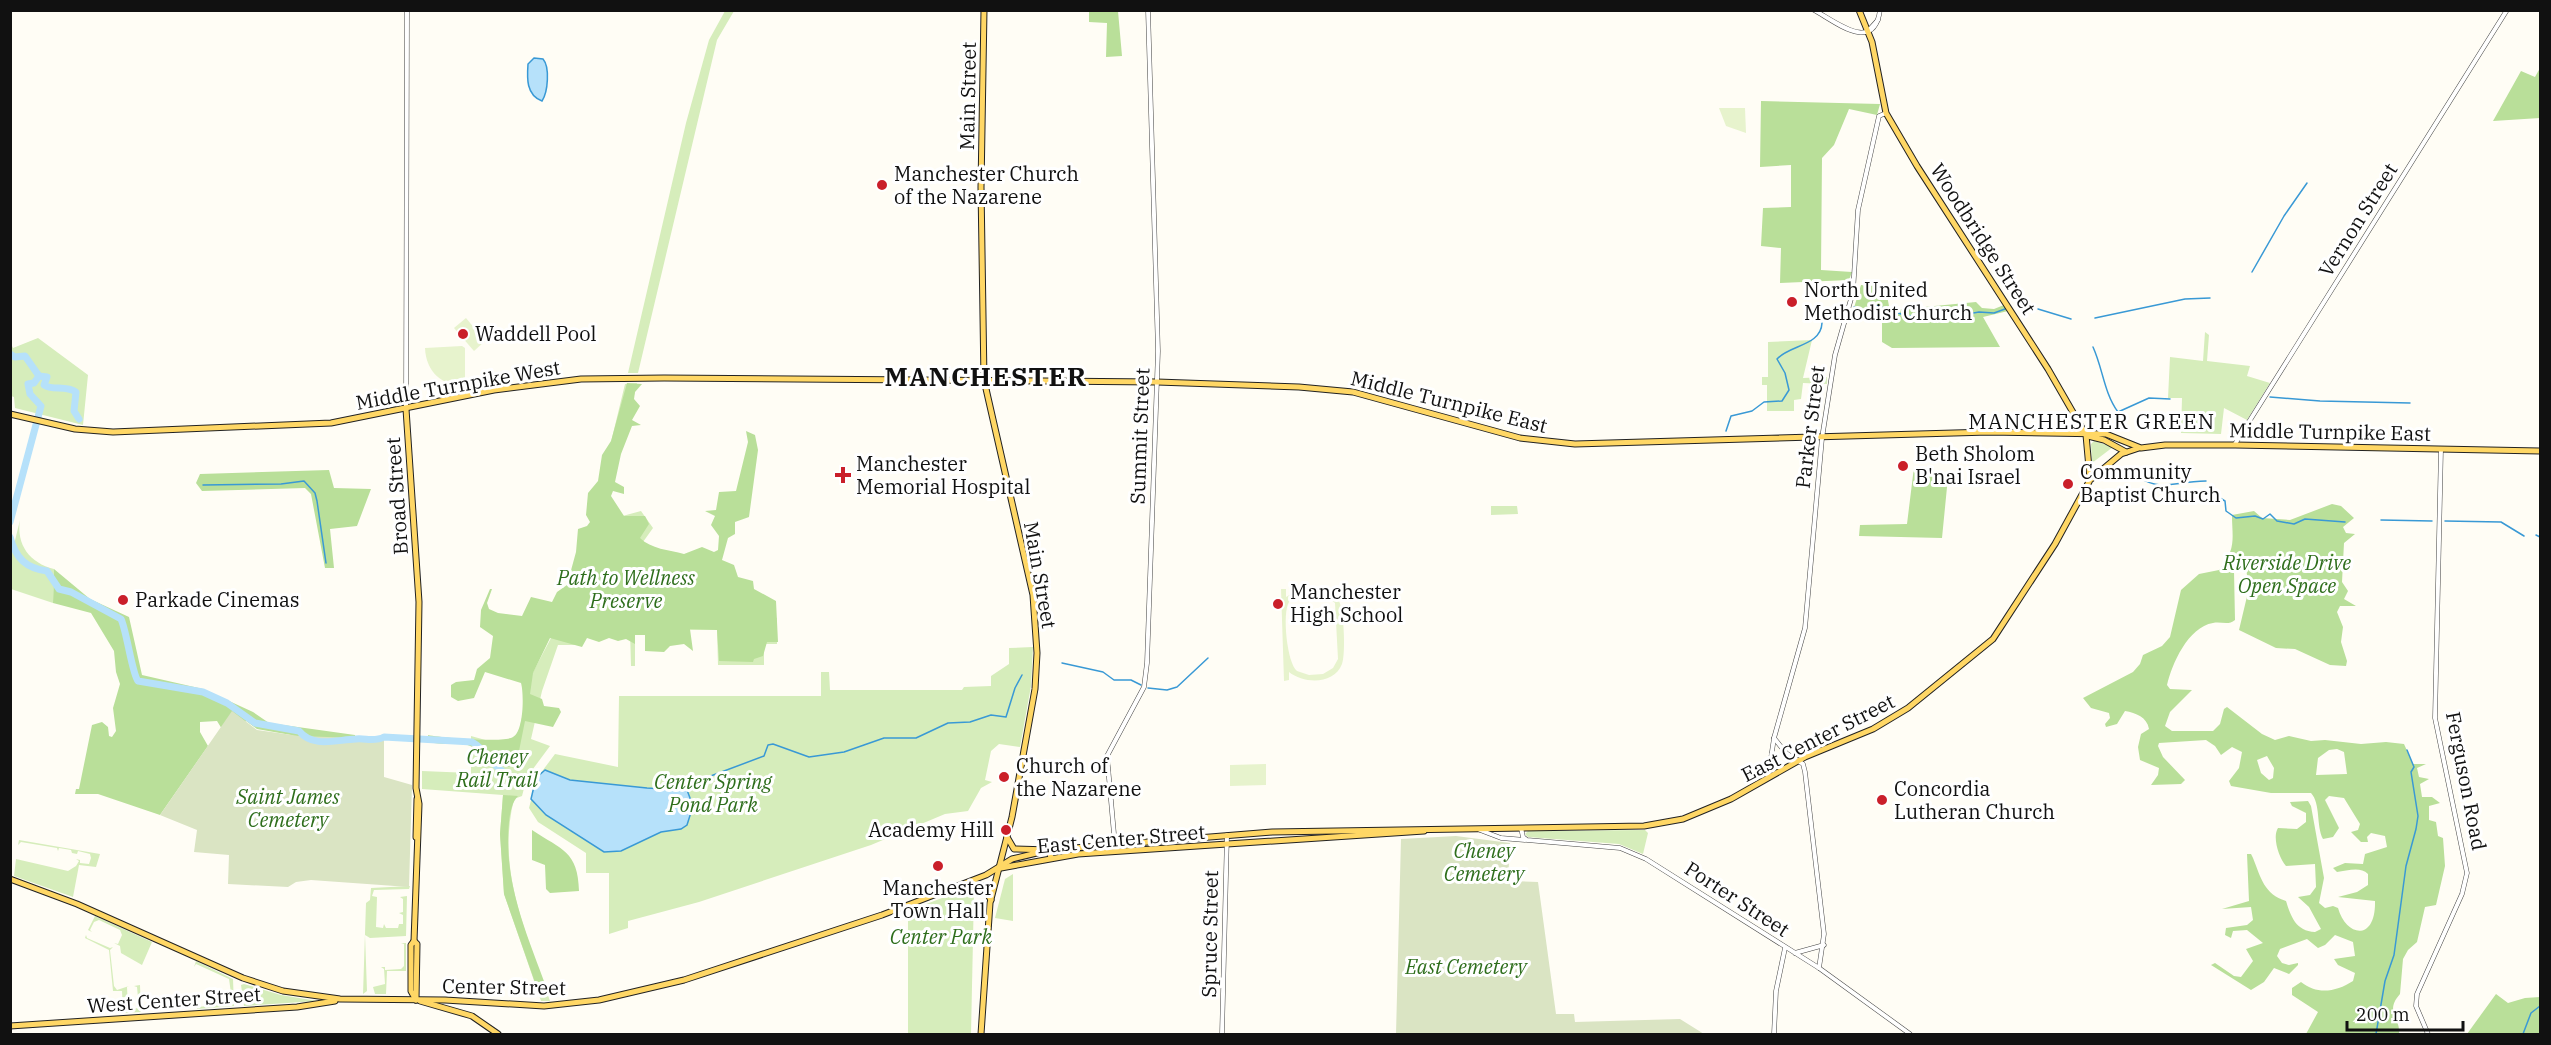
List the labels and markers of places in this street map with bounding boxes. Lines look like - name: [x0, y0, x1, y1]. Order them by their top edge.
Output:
- place label: Manchester Church of the Nazarene: [894, 160, 1079, 210]
- marker: Manchester Church of the Nazarene: [875, 178, 889, 192]
- place label: North United Methodist Church: [1804, 276, 1972, 326]
- marker: North United Methodist Church: [1785, 295, 1799, 309]
- place label: Waddell Pool: [475, 320, 597, 347]
- marker: Waddell Pool: [456, 327, 470, 341]
- place label: Beth Sholom B'nai Israel: [1915, 440, 2035, 490]
- place label: Manchester Memorial Hospital: [856, 450, 1031, 500]
- place label: Community Baptist Church: [2080, 458, 2221, 508]
- marker: Beth Sholom B'nai Israel: [1896, 459, 1910, 473]
- marker: Manchester Memorial Hospital: [834, 466, 852, 484]
- marker: Community Baptist Church: [2061, 477, 2075, 491]
- place label: Manchester High School: [1290, 578, 1403, 628]
- place label: Parkade Cinemas: [135, 586, 300, 613]
- marker: Parkade Cinemas: [116, 593, 130, 607]
- marker: Manchester High School: [1271, 597, 1285, 611]
- place label: Church of the Nazarene: [1016, 752, 1141, 802]
- marker: Church of the Nazarene: [997, 770, 1011, 784]
- place label: Concordia Lutheran Church: [1894, 775, 2055, 825]
- marker: Concordia Lutheran Church: [1875, 793, 1889, 807]
- place label: Academy Hill: [868, 816, 994, 843]
- marker: Academy Hill: [999, 823, 1013, 837]
- marker: Manchester Town Hall: [931, 859, 945, 873]
- place label: Manchester Town Hall: [883, 874, 994, 924]

